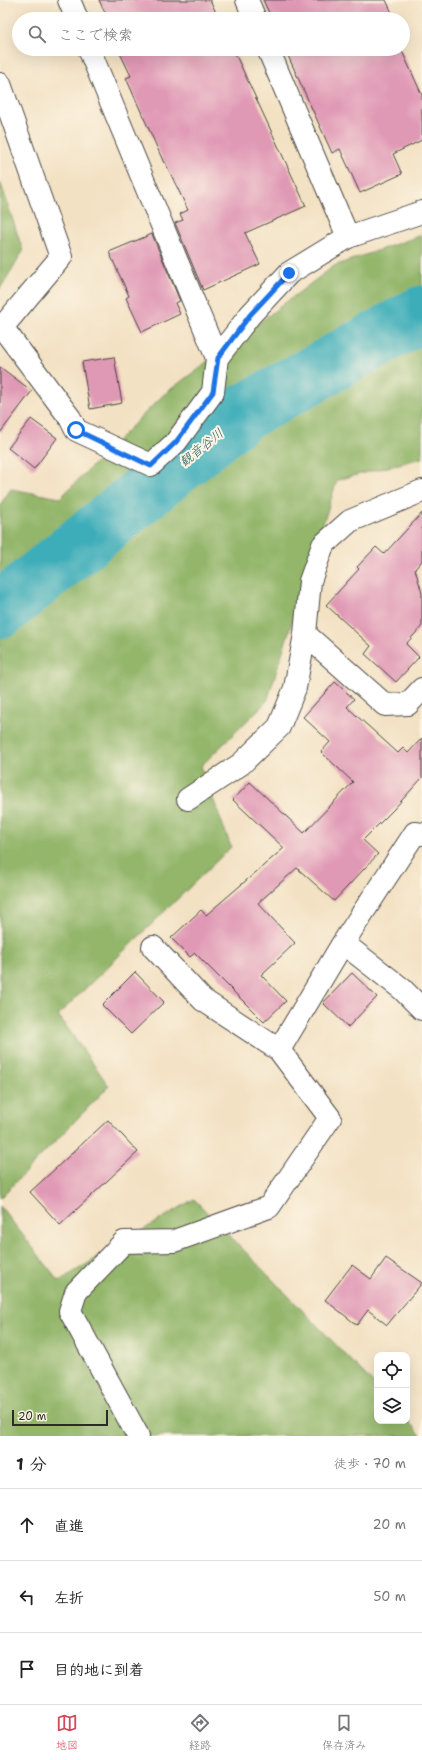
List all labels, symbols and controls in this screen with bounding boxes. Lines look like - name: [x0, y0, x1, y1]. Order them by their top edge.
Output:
- search box: [12, 12, 410, 56]
- icon: search: [26, 23, 48, 45]
- text: ここで検索: [58, 25, 133, 45]
- route end: [280, 264, 298, 282]
- route start: [67, 421, 85, 439]
- water label: 観音谷川: [176, 424, 227, 470]
- map controls: [374, 1352, 410, 1424]
- button: locate: [374, 1352, 410, 1388]
- button: layers: [374, 1388, 410, 1424]
- scale bar: [12, 1408, 108, 1427]
- text: 20 m: [18, 1409, 46, 1424]
- text: 1 分: [16, 1453, 47, 1475]
- text: 徒歩 · 70 m: [334, 1455, 406, 1472]
- icon: ahead: [16, 1514, 38, 1536]
- text: 直進: [54, 1516, 84, 1536]
- text: 20 m: [373, 1516, 406, 1533]
- icon: left: [16, 1586, 38, 1608]
- text: 左折: [54, 1588, 84, 1608]
- text: 50 m: [373, 1588, 406, 1605]
- icon: arrive: [16, 1658, 38, 1680]
- text: 目的地に到着: [54, 1660, 144, 1680]
- tab: 地図: [56, 1712, 78, 1753]
- tab: 経路: [189, 1712, 211, 1753]
- tab: 保存済み: [322, 1712, 366, 1753]

